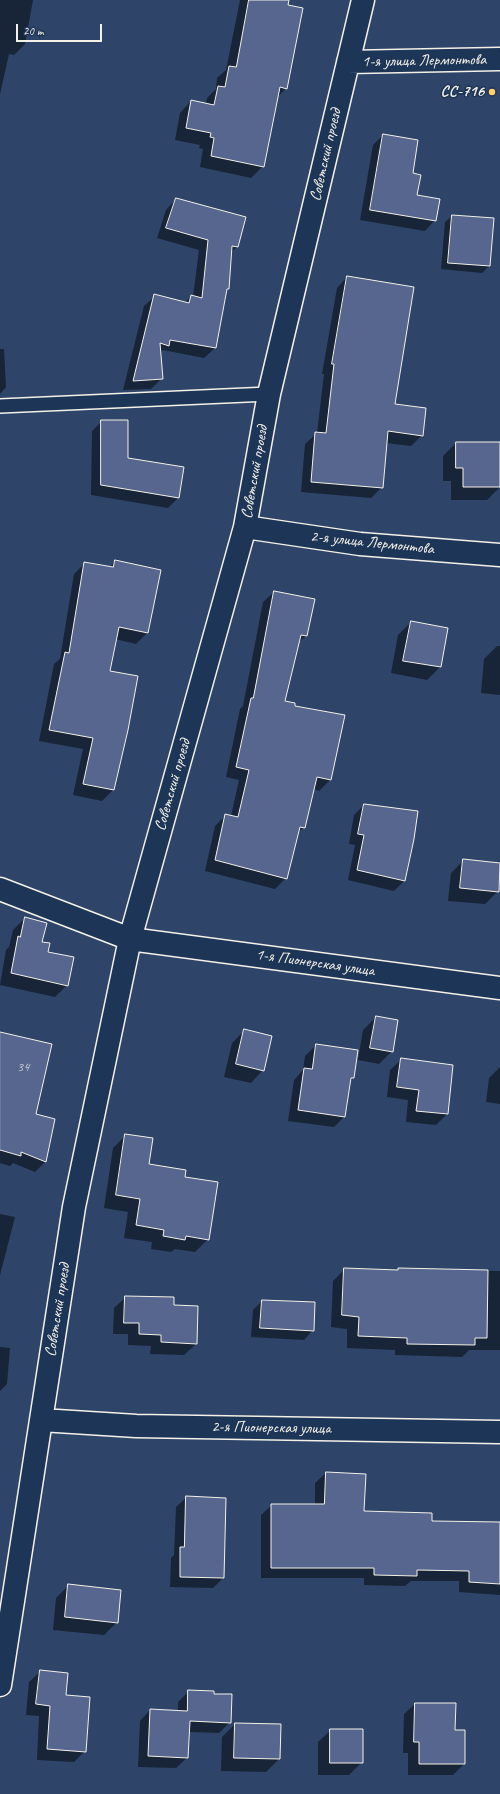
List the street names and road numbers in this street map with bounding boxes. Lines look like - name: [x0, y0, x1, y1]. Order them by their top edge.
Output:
- street label: 1-я улица Лермонтова: [362, 50, 486, 72]
- street label: Советский проезд: [306, 107, 346, 203]
- street label: Советский проезд: [237, 424, 273, 520]
- street label: 2-я улица Лермонтова: [309, 527, 435, 559]
- street label: Советский проезд: [151, 737, 195, 833]
- street label: 1-я Пионерская улица: [254, 945, 376, 981]
- street label: Советский проезд: [41, 1262, 75, 1358]
- street label: 2-я Пионерская улица: [211, 1417, 331, 1439]

